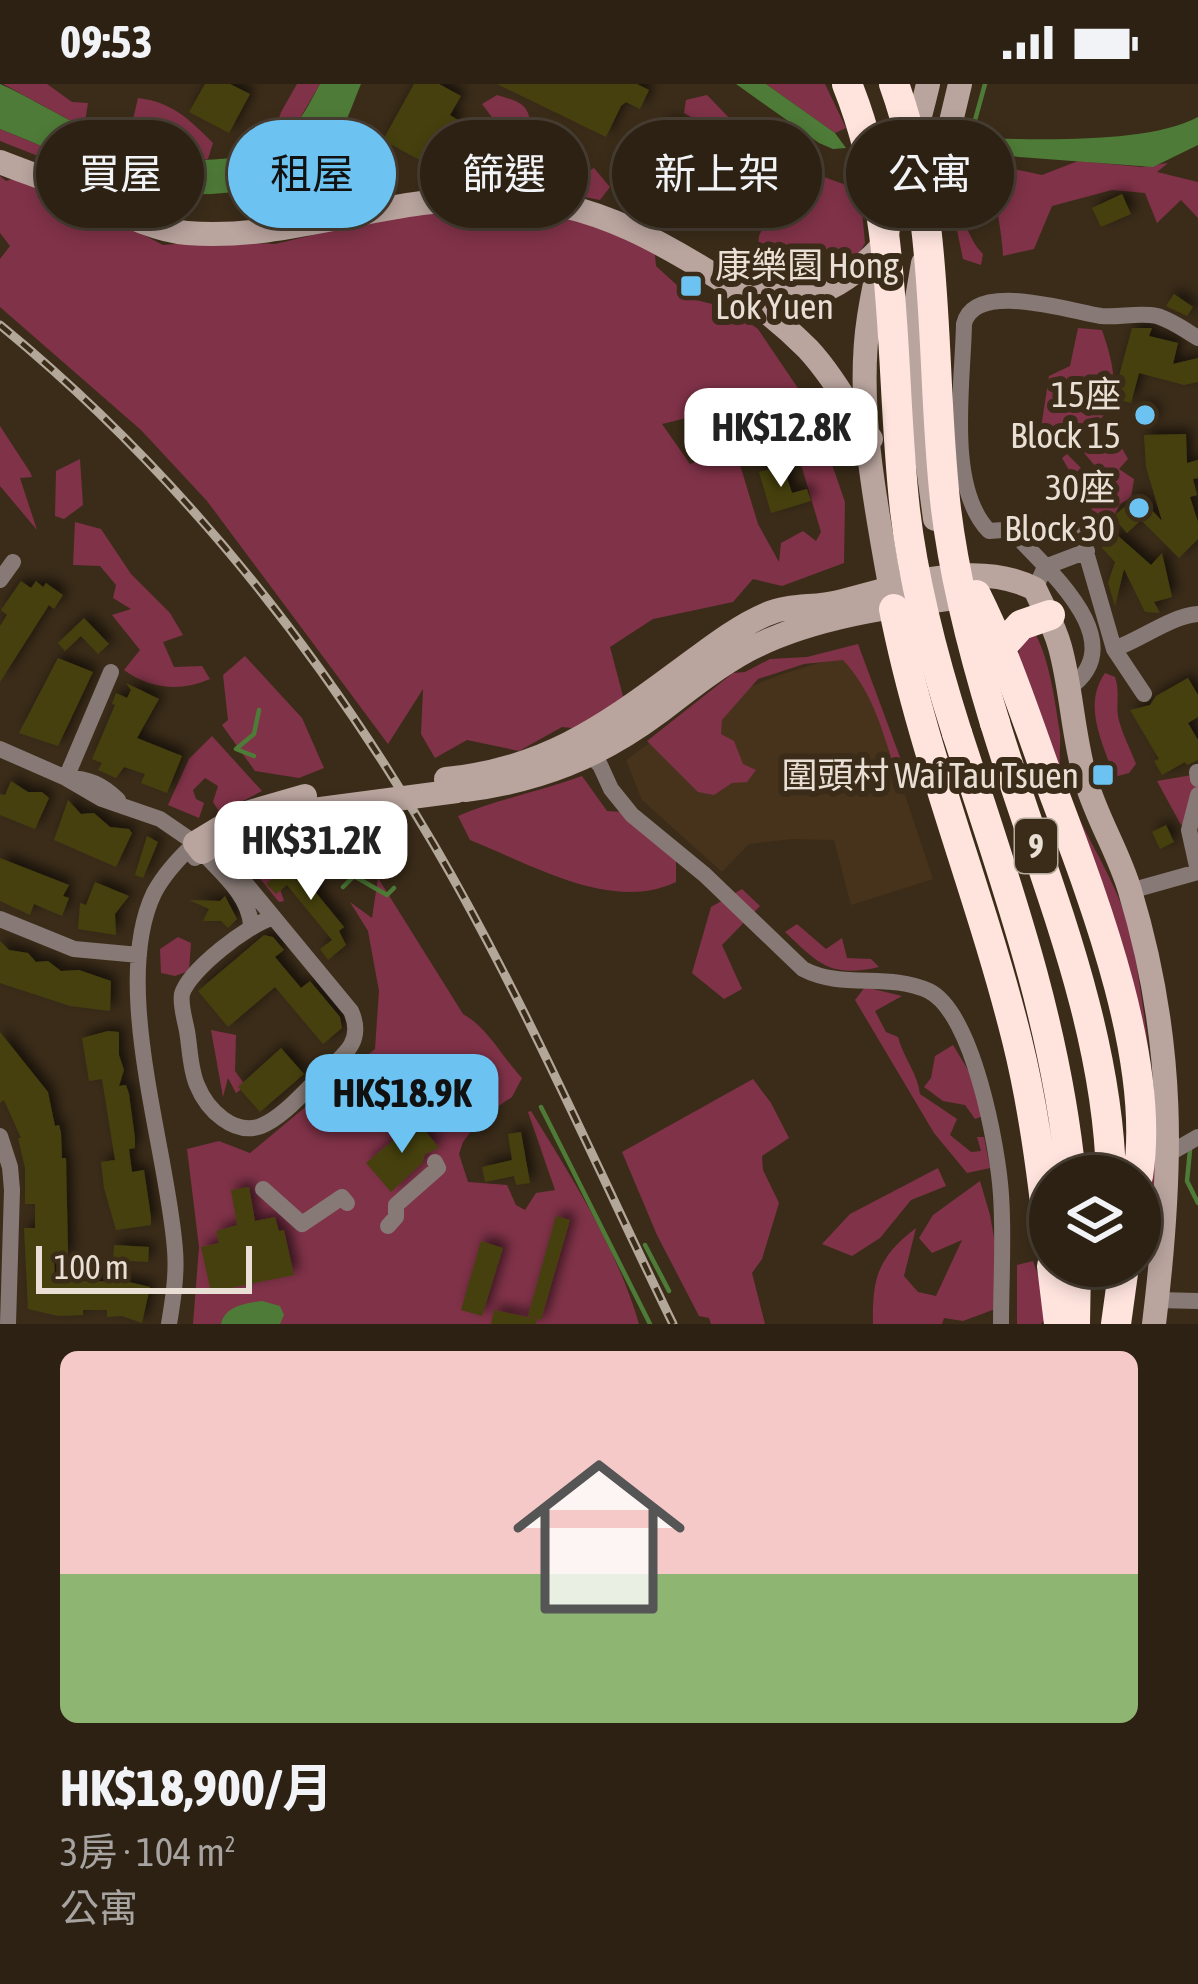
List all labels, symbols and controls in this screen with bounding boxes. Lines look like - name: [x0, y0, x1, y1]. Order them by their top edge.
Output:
- text: 09:53: [60, 16, 153, 68]
- chip: 買屋: [36, 120, 204, 228]
- chip: 租屋: [228, 120, 396, 228]
- chip: 篩選: [420, 120, 588, 228]
- chip: 新上架: [612, 120, 822, 228]
- chip: 公寓: [846, 120, 1014, 228]
- place label: 康樂園 Hong Lok Yuen: [715, 244, 899, 327]
- marker: 康樂園 Hong Lok Yuen: [678, 273, 704, 299]
- place label: 15座 Block 15: [1010, 373, 1121, 456]
- pin: HK$12.8K: [657, 388, 905, 490]
- marker: 15座 Block 15: [1132, 402, 1158, 428]
- text: HK$12.8K: [711, 405, 851, 449]
- place label: 30座 Block 30: [1004, 466, 1115, 549]
- marker: 30座 Block 30: [1126, 495, 1152, 521]
- place label: 圍頭村 Wai Tau Tsuen: [781, 754, 1079, 796]
- marker: 圍頭村 Wai Tau Tsuen: [1090, 762, 1116, 788]
- pin: HK$31.2K: [187, 801, 435, 903]
- text: HK$31.2K: [241, 818, 381, 862]
- road number: 9: [1015, 819, 1057, 873]
- pin: HK$18.9K: [278, 1054, 526, 1156]
- text: HK$18.9K: [332, 1071, 472, 1115]
- map controls: [1029, 1155, 1161, 1287]
- button: layers: [1029, 1155, 1161, 1287]
- scale bar: [36, 1240, 252, 1293]
- text: 100 m: [54, 1248, 129, 1286]
- icon: home: [491, 1429, 707, 1645]
- text: HK$18,900/月: [60, 1758, 333, 1817]
- text: 3房 · 104 m²: [60, 1830, 236, 1874]
- text: 公寓: [60, 1886, 138, 1930]

